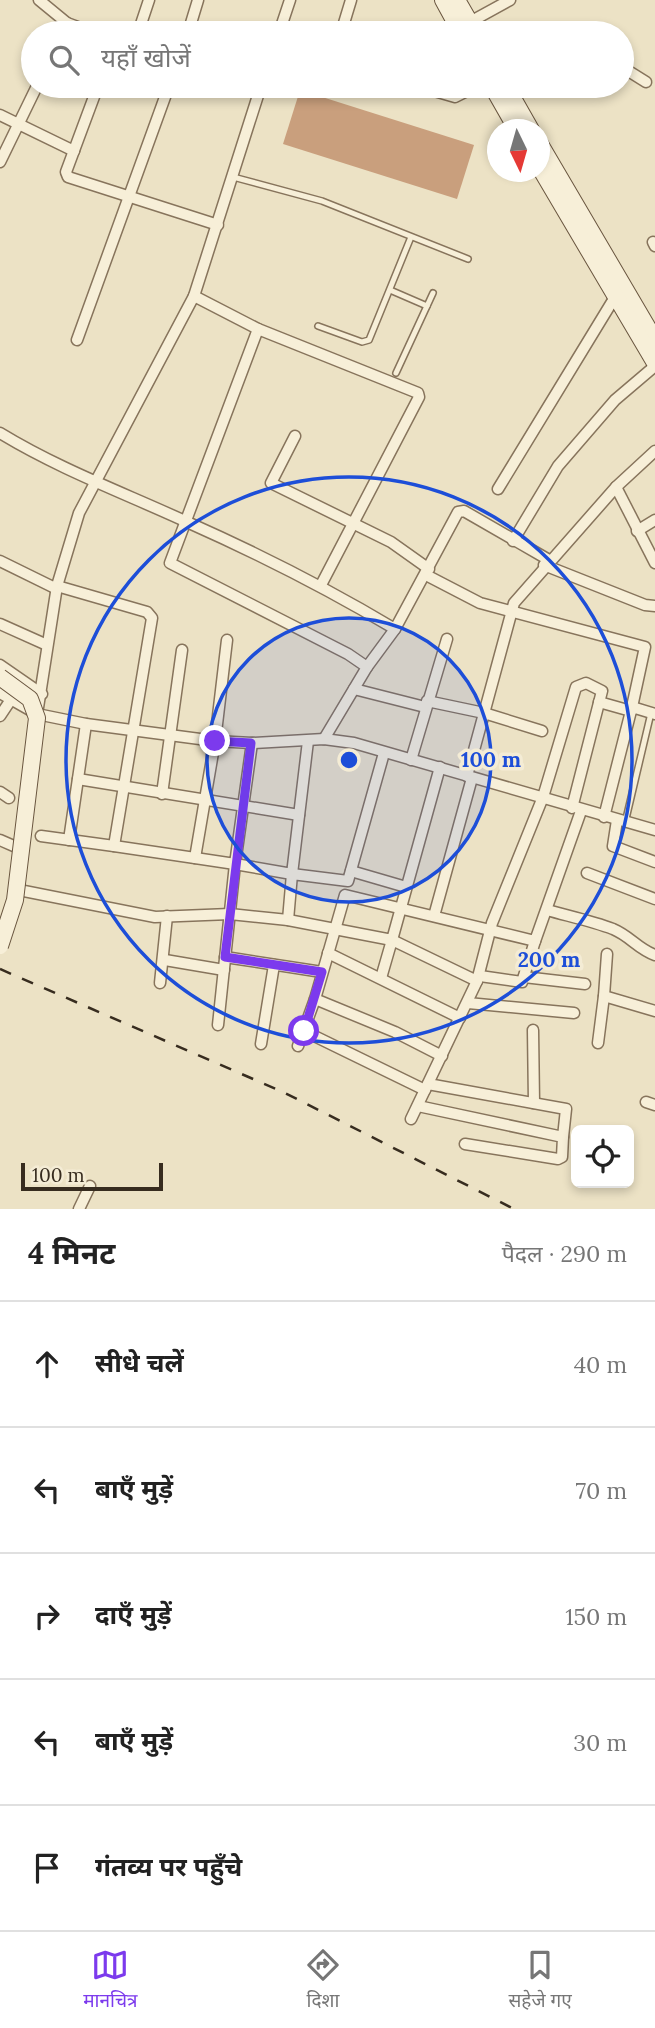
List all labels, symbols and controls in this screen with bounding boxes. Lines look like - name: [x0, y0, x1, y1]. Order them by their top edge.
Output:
- search box: [21, 21, 634, 98]
- icon: search: [45, 41, 83, 79]
- text: यहाँ खोजें: [101, 41, 191, 74]
- north arrow: [487, 119, 550, 182]
- route end: [199, 725, 230, 756]
- text: 100 m: [461, 746, 521, 773]
- centre of rings: [337, 748, 361, 772]
- text: 200 m: [518, 946, 580, 973]
- route start: [288, 1015, 319, 1046]
- map controls: [571, 1125, 634, 1188]
- button: locate: [571, 1125, 634, 1188]
- scale bar: [21, 1160, 163, 1192]
- text: 100 m: [32, 1163, 85, 1187]
- text: 4 मिनट: [28, 1234, 115, 1272]
- text: पैदल · 290 m: [502, 1239, 627, 1268]
- icon: ahead: [28, 1345, 66, 1383]
- text: सीधे चलें: [95, 1346, 184, 1379]
- text: 40 m: [574, 1350, 627, 1379]
- icon: left: [28, 1471, 66, 1509]
- text: बाएँ मुड़ें: [95, 1472, 173, 1505]
- text: 70 m: [576, 1476, 627, 1505]
- icon: right: [28, 1597, 66, 1635]
- text: दाएँ मुड़ें: [95, 1598, 172, 1631]
- text: 150 m: [565, 1602, 627, 1631]
- icon: left: [28, 1723, 66, 1761]
- text: बाएँ मुड़ें: [95, 1724, 173, 1757]
- text: 30 m: [573, 1728, 627, 1757]
- icon: arrive: [28, 1849, 66, 1887]
- text: गंतव्य पर पहुँचे: [95, 1850, 242, 1883]
- tab: मानचित्र: [83, 1946, 138, 2015]
- tab: दिशा: [304, 1946, 342, 2015]
- tab: सहेजे गए: [509, 1946, 572, 2015]

